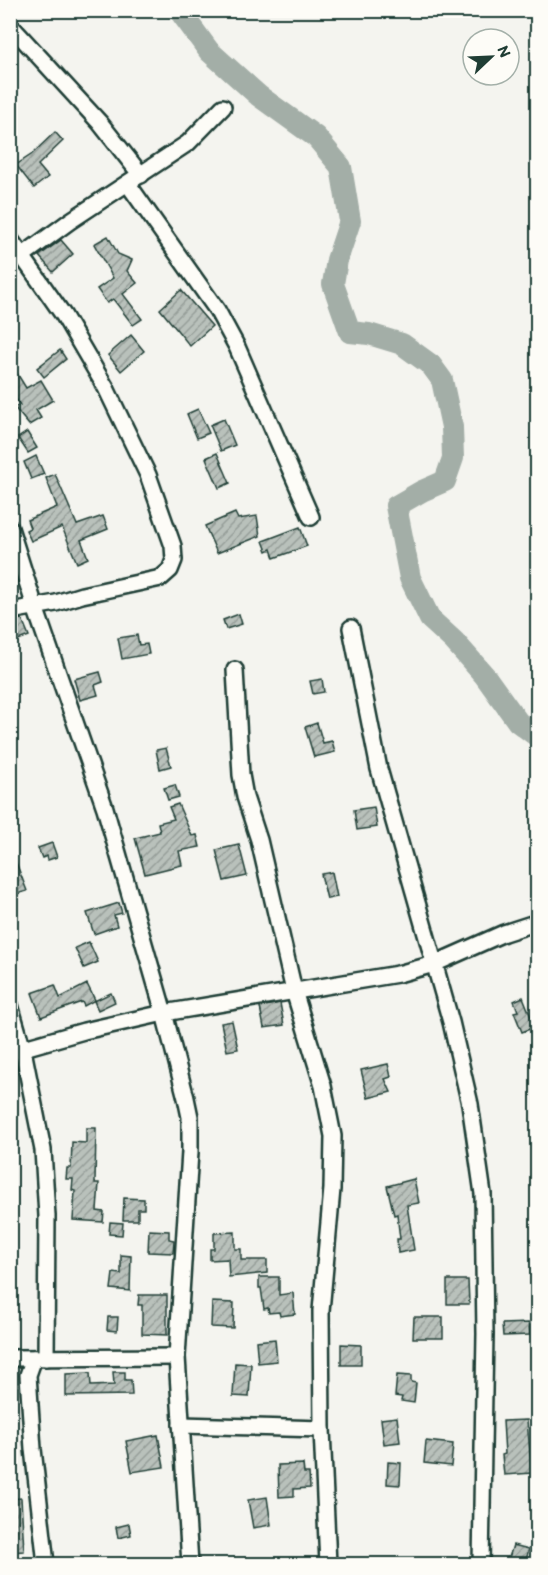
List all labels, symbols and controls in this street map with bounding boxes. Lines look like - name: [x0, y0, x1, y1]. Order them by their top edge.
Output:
- north arrow: [461, 27, 521, 87]
- text: N: [493, 43, 515, 60]

